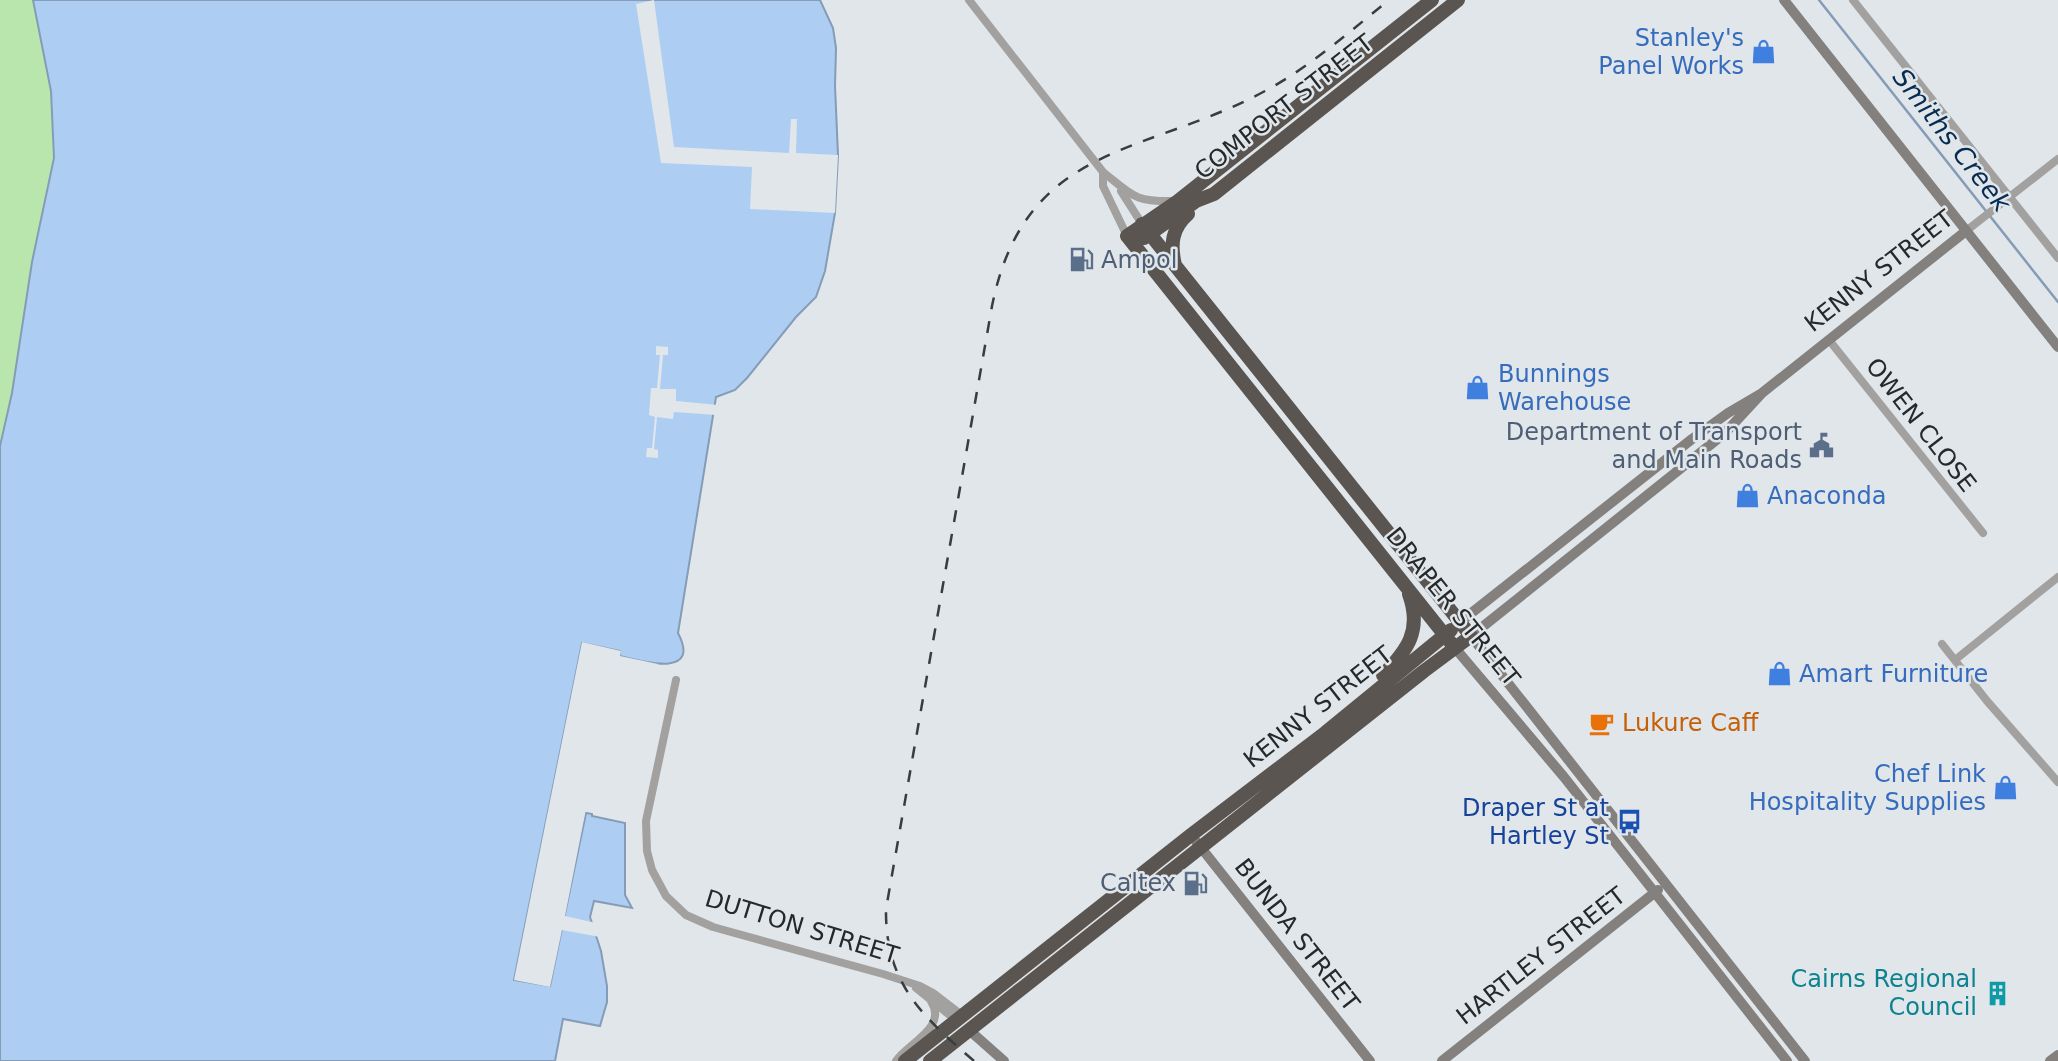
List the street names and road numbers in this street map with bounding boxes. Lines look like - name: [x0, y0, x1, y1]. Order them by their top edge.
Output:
- street label: COMPORT STREET: [1189, 29, 1379, 185]
- street label: KENNY STREET: [1799, 204, 1959, 338]
- street label: OWEN CLOSE: [1860, 353, 1982, 497]
- street label: DRAPER STREET: [1380, 522, 1526, 692]
- street label: KENNY STREET: [1238, 640, 1398, 774]
- street label: BUNDA STREET: [1229, 853, 1365, 1017]
- street label: HARTLEY STREET: [1451, 881, 1631, 1031]
- street label: DUTTON STREET: [702, 884, 903, 970]

